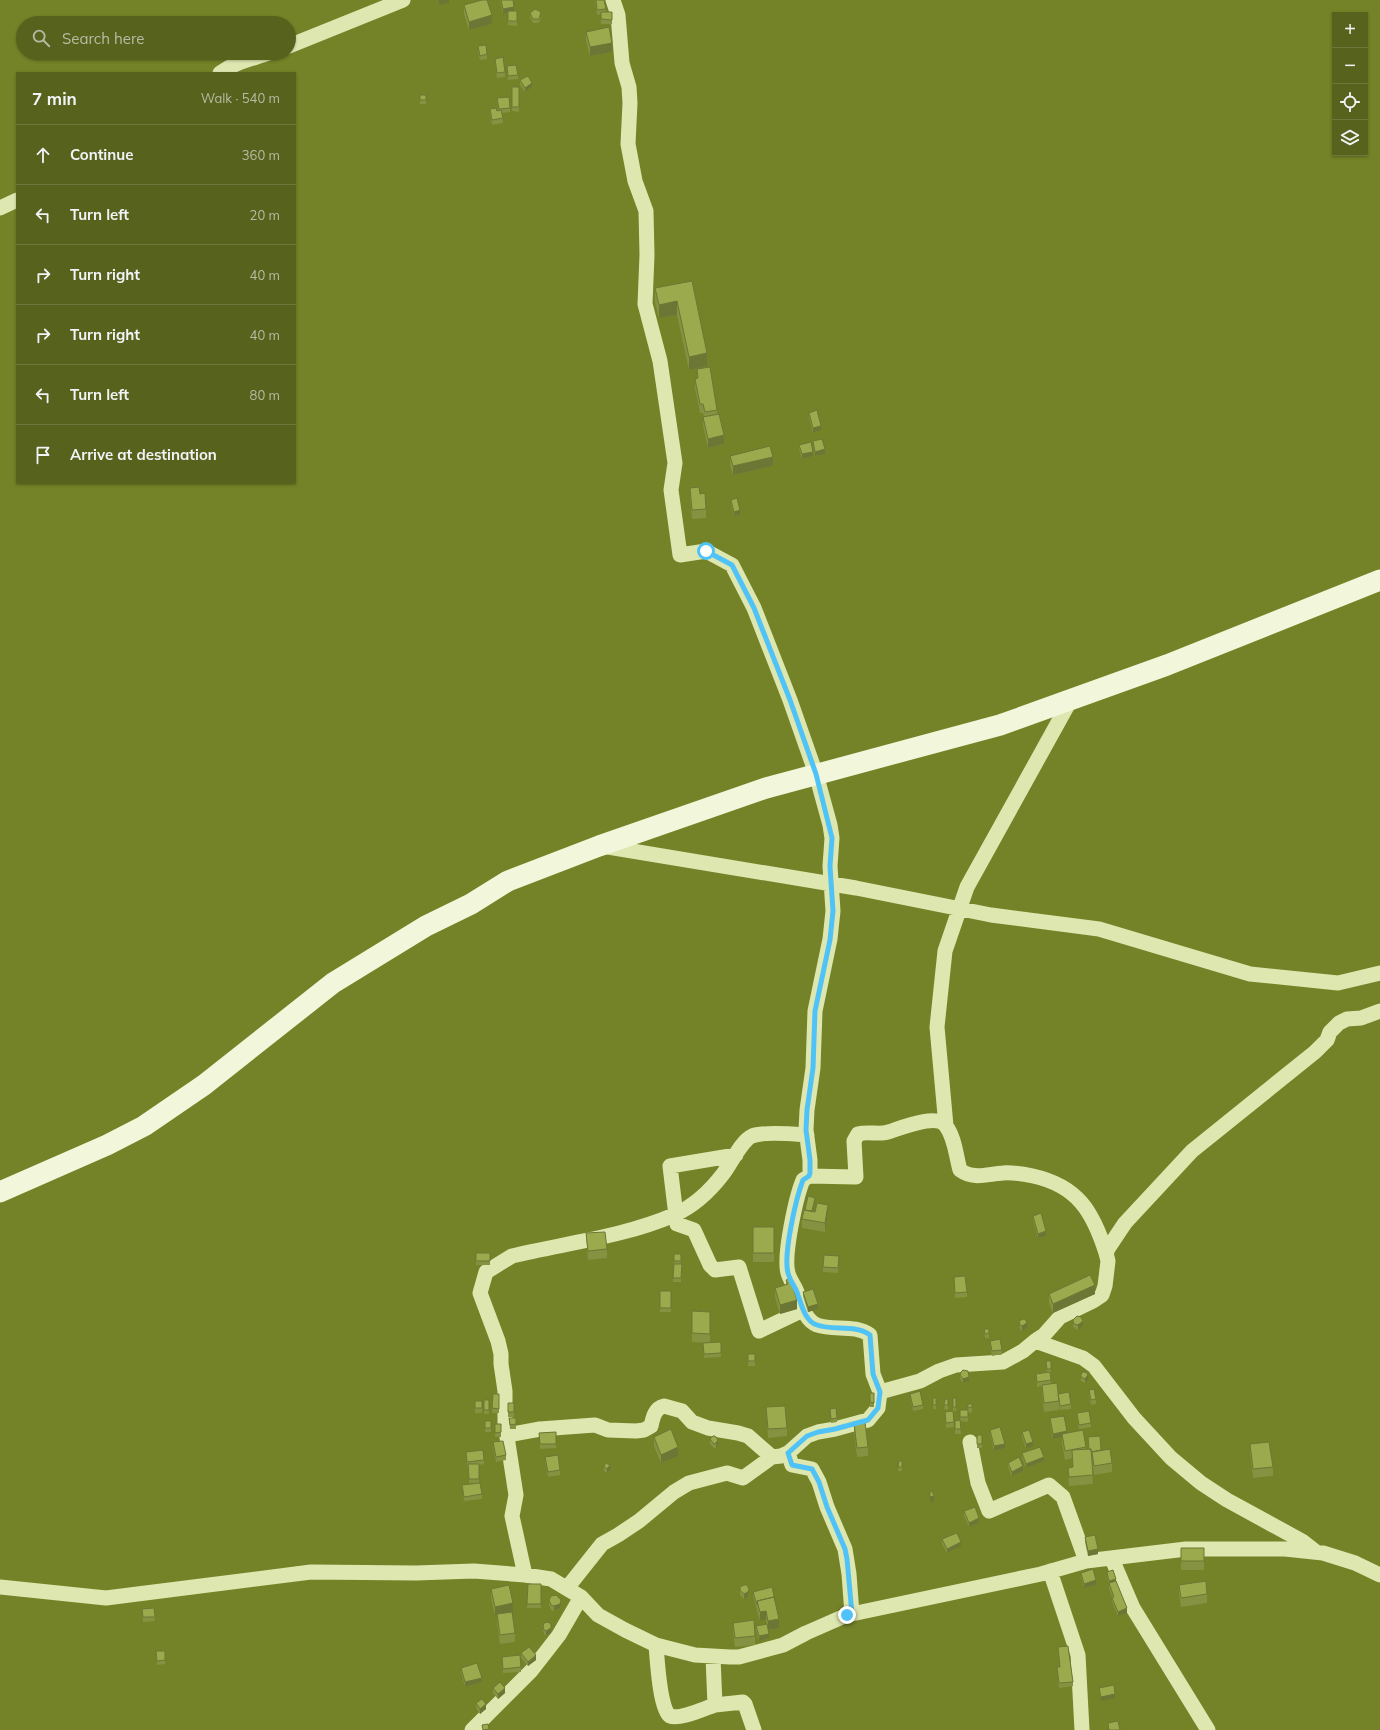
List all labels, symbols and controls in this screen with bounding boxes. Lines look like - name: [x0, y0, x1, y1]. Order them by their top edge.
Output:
- map controls: [1332, 12, 1368, 156]
- button: +: [1332, 12, 1368, 48]
- search box: [16, 16, 296, 60]
- icon: search: [30, 27, 52, 49]
- text: Search here: [62, 29, 144, 48]
- button: −: [1332, 48, 1368, 84]
- button: locate: [1332, 84, 1368, 120]
- text: 7 min: [32, 88, 77, 109]
- text: Walk · 540 m: [201, 90, 280, 106]
- button: layers: [1332, 120, 1368, 156]
- icon: ahead: [32, 144, 54, 166]
- text: Continue: [70, 145, 133, 164]
- text: 360 m: [242, 147, 280, 163]
- icon: left: [32, 204, 54, 226]
- text: Turn left: [70, 205, 129, 224]
- text: 20 m: [250, 207, 280, 223]
- icon: right: [32, 264, 54, 286]
- text: Turn right: [70, 265, 140, 284]
- text: 40 m: [250, 267, 280, 283]
- icon: right: [32, 324, 54, 346]
- text: Turn right: [70, 325, 140, 344]
- text: 40 m: [250, 327, 280, 343]
- icon: left: [32, 384, 54, 406]
- text: Turn left: [70, 385, 129, 404]
- text: 80 m: [250, 387, 280, 403]
- icon: arrive: [32, 444, 54, 466]
- text: Arrive at destination: [70, 445, 217, 464]
- route start: [697, 542, 715, 560]
- route end: [838, 1606, 856, 1624]

